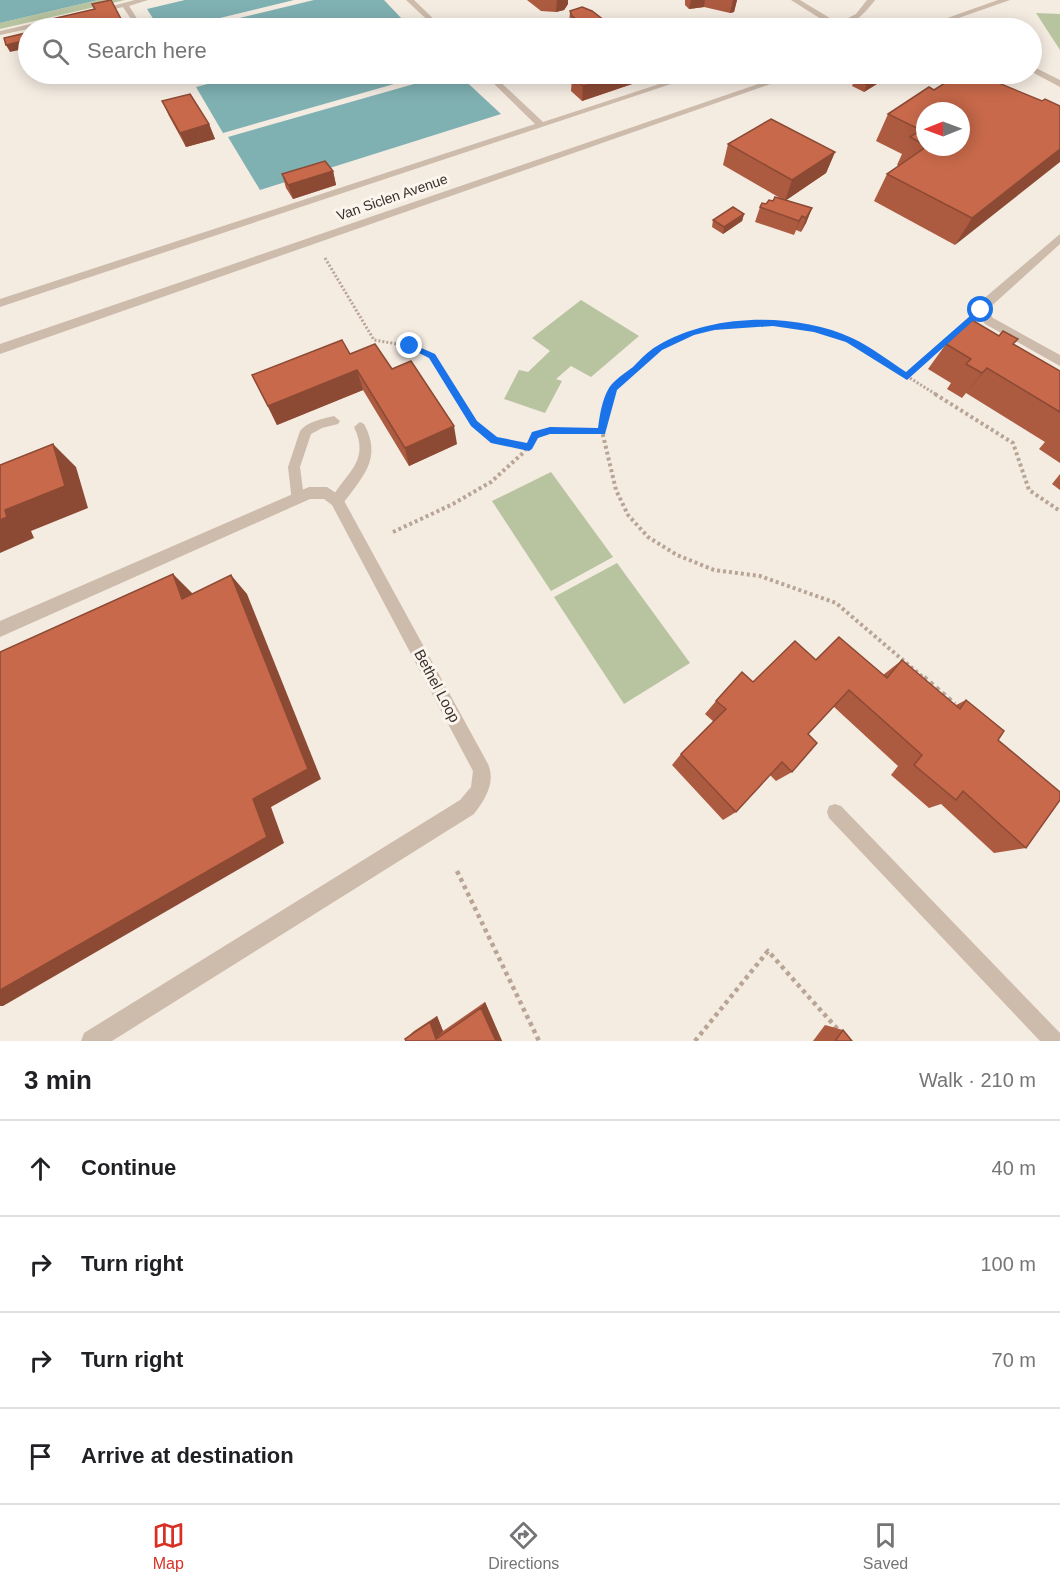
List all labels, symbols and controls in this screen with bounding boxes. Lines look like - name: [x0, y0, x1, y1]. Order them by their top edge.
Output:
- search box: [18, 18, 1042, 84]
- icon: search: [39, 35, 72, 68]
- text: Search here: [87, 38, 207, 63]
- north arrow: [916, 102, 970, 156]
- street label: Van Siclen Avenue: [334, 170, 450, 223]
- route start: [967, 296, 993, 322]
- route end: [396, 332, 422, 358]
- street label: Bethel Loop: [411, 646, 464, 725]
- text: 3 min: [24, 1065, 92, 1095]
- text: Walk · 210 m: [919, 1069, 1036, 1091]
- icon: ahead: [24, 1152, 57, 1185]
- text: Continue: [81, 1155, 176, 1180]
- text: 40 m: [992, 1157, 1036, 1179]
- icon: right: [24, 1248, 57, 1281]
- text: Turn right: [81, 1251, 183, 1276]
- text: 100 m: [980, 1253, 1036, 1275]
- icon: right: [24, 1344, 57, 1377]
- text: Turn right: [81, 1347, 183, 1372]
- text: 70 m: [992, 1349, 1036, 1371]
- icon: arrive: [24, 1440, 57, 1473]
- text: Arrive at destination: [81, 1443, 294, 1468]
- tab: Map: [152, 1519, 185, 1573]
- tab: Directions: [488, 1519, 559, 1573]
- tab: Saved: [863, 1519, 908, 1573]

